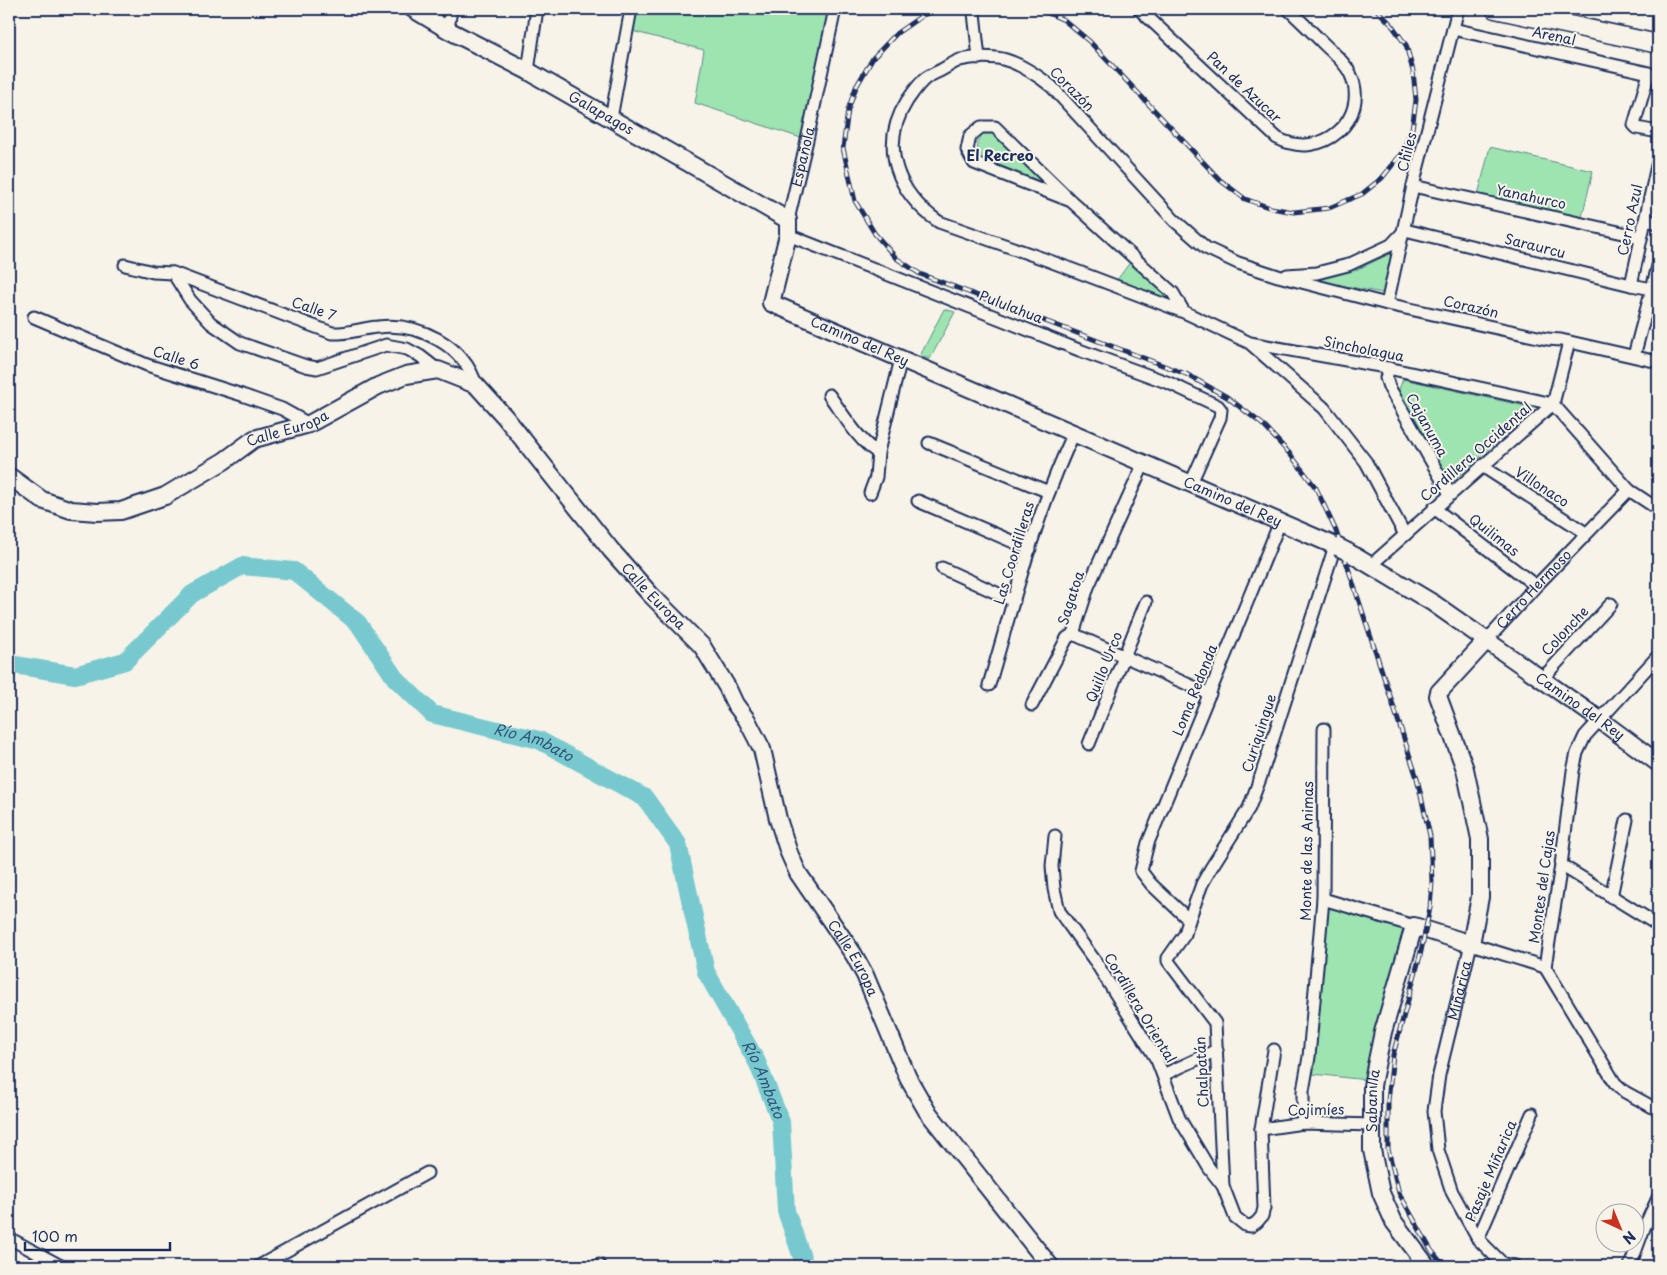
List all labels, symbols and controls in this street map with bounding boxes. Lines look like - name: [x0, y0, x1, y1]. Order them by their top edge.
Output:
- street label: Arenal: [1530, 21, 1578, 50]
- street label: Pan de Azucar: [1202, 46, 1287, 128]
- street label: Corazón: [1045, 61, 1100, 116]
- street label: Galapagos: [565, 85, 638, 140]
- street label: Española: [785, 124, 820, 189]
- street label: Chiles: [1391, 130, 1422, 174]
- district label: El Recreo: [966, 143, 1034, 166]
- street label: Yanahurco: [1494, 179, 1568, 214]
- street label: Cerro Azul: [1612, 182, 1647, 258]
- street label: Saraurcu: [1502, 228, 1568, 263]
- street label: Pululahua: [976, 285, 1046, 328]
- street label: Corazón: [1441, 290, 1501, 323]
- street label: Calle 7: [289, 291, 339, 326]
- street label: Camino del Rey: [807, 310, 912, 371]
- street label: Sincholagua: [1322, 330, 1406, 367]
- street label: Calle 6: [150, 340, 202, 375]
- street label: Cajanuma: [1401, 389, 1454, 461]
- street label: Cordillera Occidental: [1415, 397, 1536, 506]
- street label: Calle Europa: [241, 404, 333, 452]
- street label: Villonaco: [1511, 461, 1574, 512]
- street label: Camino del Rey: [1180, 471, 1285, 532]
- street label: Las Coordilleras: [988, 499, 1039, 607]
- street label: Quilimas: [1465, 508, 1524, 561]
- street label: Cerro Hermoso: [1491, 544, 1576, 633]
- street label: Calle Europa: [617, 558, 691, 634]
- street label: Sagatoa: [1052, 568, 1089, 628]
- street label: Colonche: [1536, 601, 1593, 660]
- street label: Quillo Urco: [1080, 628, 1127, 705]
- street label: Loma Redonda: [1167, 640, 1223, 739]
- street label: Camino del Rey: [1531, 667, 1630, 745]
- street label: Curiquingue: [1236, 691, 1281, 775]
- water label: Río Ambato: [492, 716, 578, 767]
- street label: Monte de las Animas: [1295, 781, 1318, 921]
- street label: Montes del Cajas: [1523, 829, 1560, 945]
- street label: Calle Europa: [823, 915, 884, 1000]
- street label: Cordillera Oriental: [1099, 949, 1182, 1067]
- street label: Miñarica: [1442, 958, 1477, 1022]
- water label: Río Ambato: [737, 1035, 792, 1122]
- street label: Chalpatán: [1189, 1036, 1214, 1108]
- street label: Sabanilla: [1361, 1067, 1385, 1132]
- street label: Cojimíes: [1287, 1099, 1345, 1120]
- street label: Pasaje Miñarica: [1460, 1116, 1522, 1225]
- north arrow: [1594, 1202, 1644, 1252]
- scale bar: [25, 1220, 170, 1252]
- text: 100 m: [32, 1224, 78, 1247]
- text: N: [1618, 1226, 1641, 1249]

